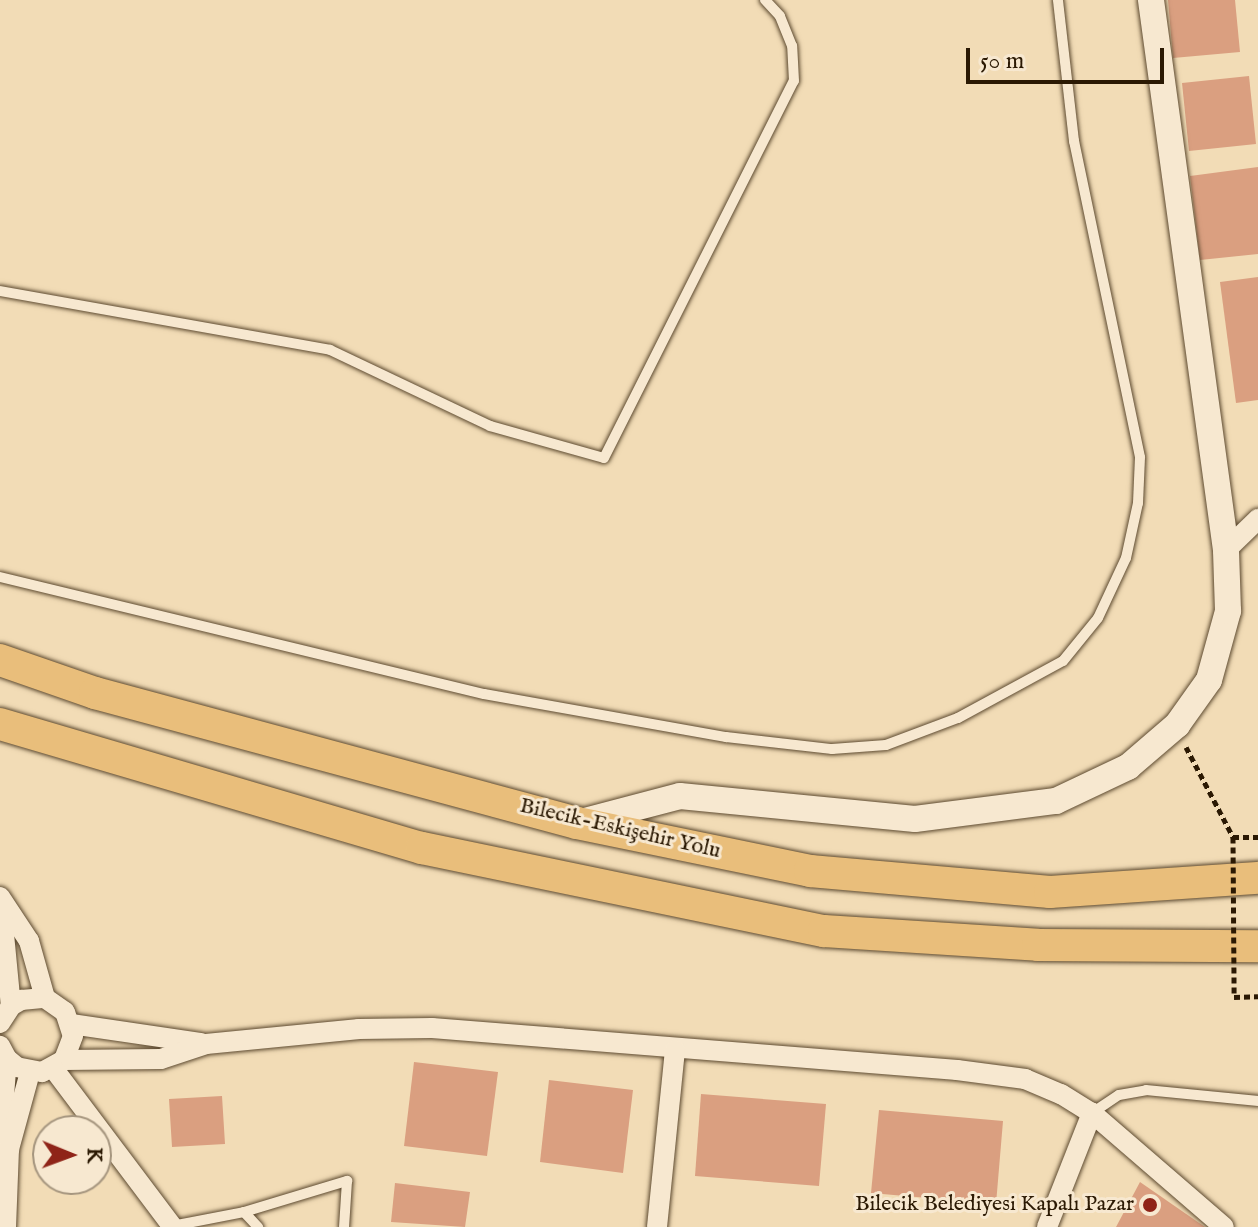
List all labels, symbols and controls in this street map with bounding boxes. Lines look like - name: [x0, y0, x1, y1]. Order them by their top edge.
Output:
- scale bar: [970, 32, 1168, 82]
- text: 50 m: [980, 46, 1024, 77]
- street label: Bilecik-Eskişehir Yolu: [517, 793, 723, 865]
- north arrow: [32, 1115, 112, 1195]
- text: K: [80, 1147, 108, 1164]
- place label: Bilecik Belediyesi Kapalı Pazar: [855, 1192, 1134, 1218]
- marker: Bilecik Belediyesi Kapalı Pazar: [1141, 1196, 1159, 1214]

